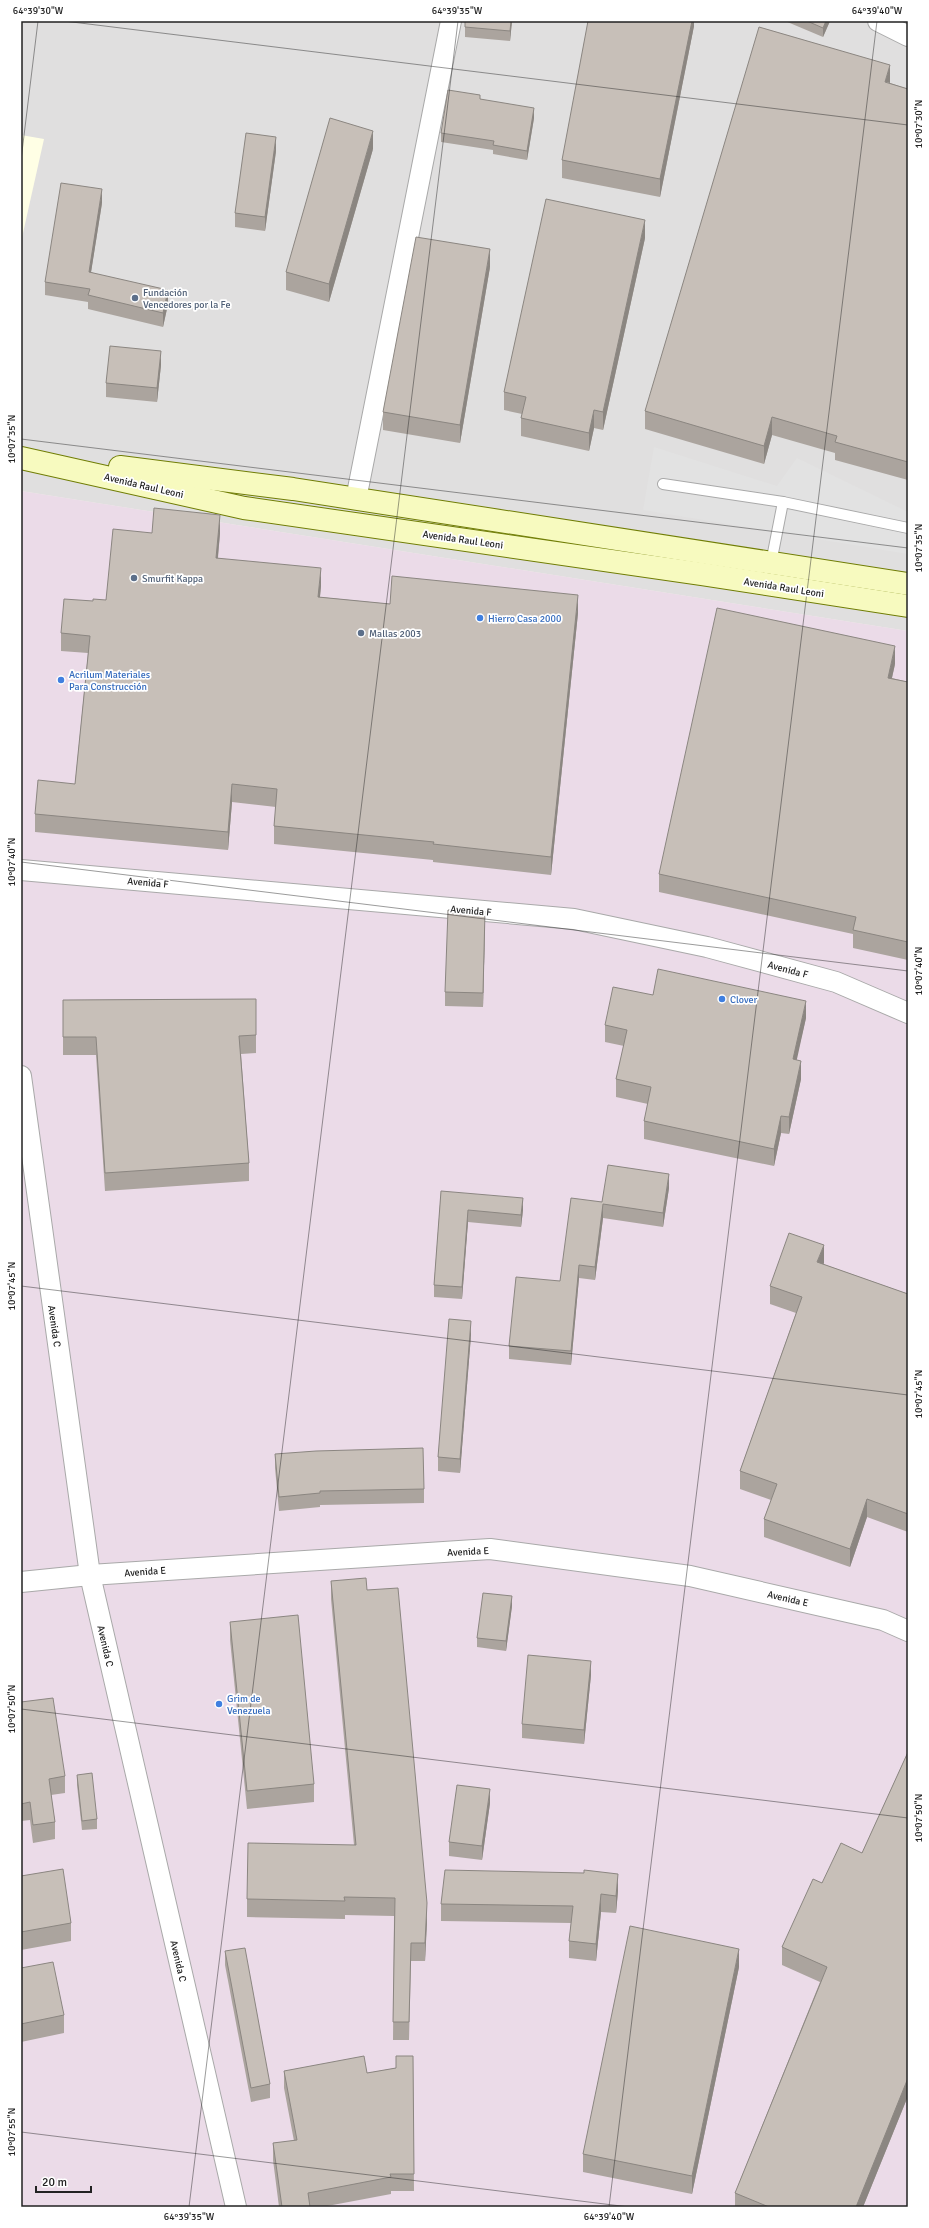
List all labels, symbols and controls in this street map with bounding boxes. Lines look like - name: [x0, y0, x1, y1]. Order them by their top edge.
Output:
- text: 64°39'30"W: [13, 5, 64, 17]
- text: 64°39'35"W: [432, 5, 483, 17]
- text: 64°39'40"W: [852, 5, 903, 17]
- text: 10°07'30"N: [913, 100, 925, 148]
- place label: Fundación Vencedores por la Fe: [143, 287, 230, 311]
- marker: Fundación Vencedores por la Fe: [130, 293, 140, 303]
- text: 10°07'35"N: [6, 415, 18, 463]
- street label: Avenida Raul Leoni: [103, 471, 185, 501]
- text: 10°07'35"N: [913, 524, 925, 572]
- street label: Avenida Raul Leoni: [422, 528, 504, 552]
- marker: Smurfit Kappa: [129, 573, 139, 583]
- place label: Smurfit Kappa: [142, 573, 203, 585]
- street label: Avenida Raul Leoni: [743, 576, 825, 600]
- marker: Hierro Casa 2000: [475, 613, 485, 623]
- place label: Hierro Casa 2000: [488, 613, 561, 625]
- marker: Mallas 2003: [356, 628, 366, 638]
- place label: Mallas 2003: [369, 628, 421, 640]
- place label: Acrilum Materiales Para Construcción: [69, 669, 151, 693]
- marker: Acrilum Materiales Para Construcción: [56, 675, 66, 685]
- text: 10°07'40"N: [6, 838, 18, 886]
- street label: Avenida F: [127, 875, 169, 891]
- street label: Avenida F: [450, 903, 492, 919]
- text: 10°07'40"N: [913, 947, 925, 995]
- street label: Avenida F: [766, 959, 809, 981]
- marker: Clover: [717, 994, 727, 1004]
- place label: Clover: [730, 994, 757, 1006]
- text: 10°07'45"N: [6, 1262, 18, 1310]
- street label: Avenida C: [45, 1304, 63, 1348]
- text: 10°07'45"N: [913, 1370, 925, 1418]
- street label: Avenida E: [447, 1545, 490, 1559]
- street label: Avenida E: [124, 1565, 167, 1579]
- street label: Avenida E: [766, 1588, 810, 1610]
- street label: Avenida C: [94, 1624, 116, 1668]
- text: 10°07'50"N: [6, 1685, 18, 1733]
- place label: Grim de Venezuela: [227, 1693, 271, 1717]
- marker: Grim de Venezuela: [214, 1699, 224, 1709]
- text: 10°07'50"N: [913, 1794, 925, 1842]
- street label: Avenida C: [167, 1939, 189, 1983]
- text: 10°07'55"N: [6, 2108, 18, 2156]
- scale bar: [36, 2168, 91, 2194]
- text: 20 m: [42, 2175, 67, 2190]
- text: 64°39'35"W: [164, 2211, 215, 2223]
- text: 64°39'40"W: [584, 2211, 635, 2223]

